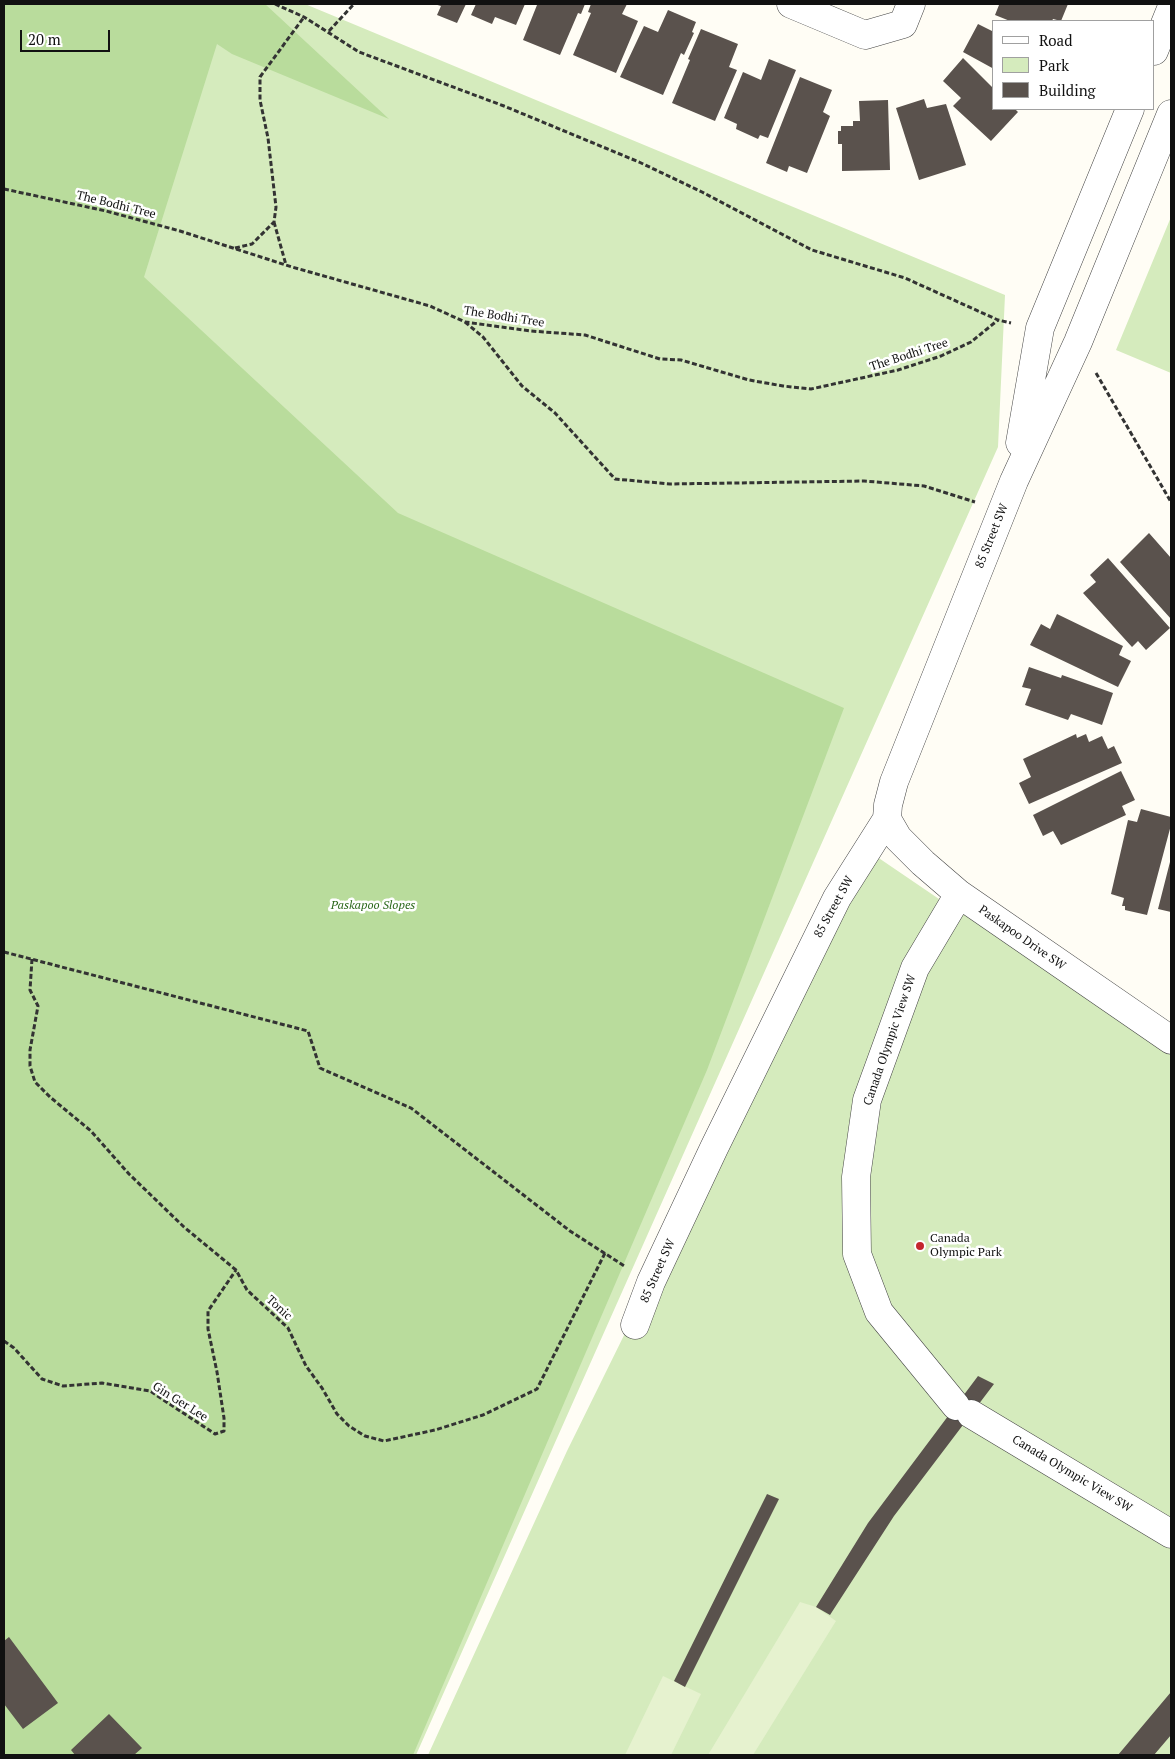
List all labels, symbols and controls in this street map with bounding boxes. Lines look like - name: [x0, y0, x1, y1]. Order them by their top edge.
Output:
- scale bar: [22, 20, 112, 52]
- legend: [992, 20, 1155, 110]
- text: 20 m: [28, 29, 61, 49]
- text: Road: [1039, 30, 1072, 50]
- text: Park: [1039, 55, 1069, 75]
- text: Building: [1039, 80, 1096, 100]
- street label: The Bodhi Tree: [75, 188, 157, 222]
- street label: The Bodhi Tree: [463, 304, 545, 330]
- street label: The Bodhi Tree: [868, 336, 950, 374]
- street label: 85 Street SW: [973, 502, 1011, 570]
- street label: 85 Street SW: [811, 874, 857, 940]
- park label: Paskapoo Slopes: [331, 899, 415, 913]
- street label: Paskapoo Drive SW: [976, 903, 1068, 973]
- street label: Canada Olympic View SW: [861, 973, 919, 1107]
- place label: Canada Olympic Park: [930, 1232, 1002, 1260]
- street label: 85 Street SW: [638, 1237, 678, 1305]
- marker: Canada Olympic Park: [914, 1240, 926, 1252]
- street label: Tonic: [263, 1293, 295, 1323]
- street label: Gin Ger Lee: [150, 1379, 210, 1425]
- street label: Canada Olympic View SW: [1009, 1432, 1135, 1516]

